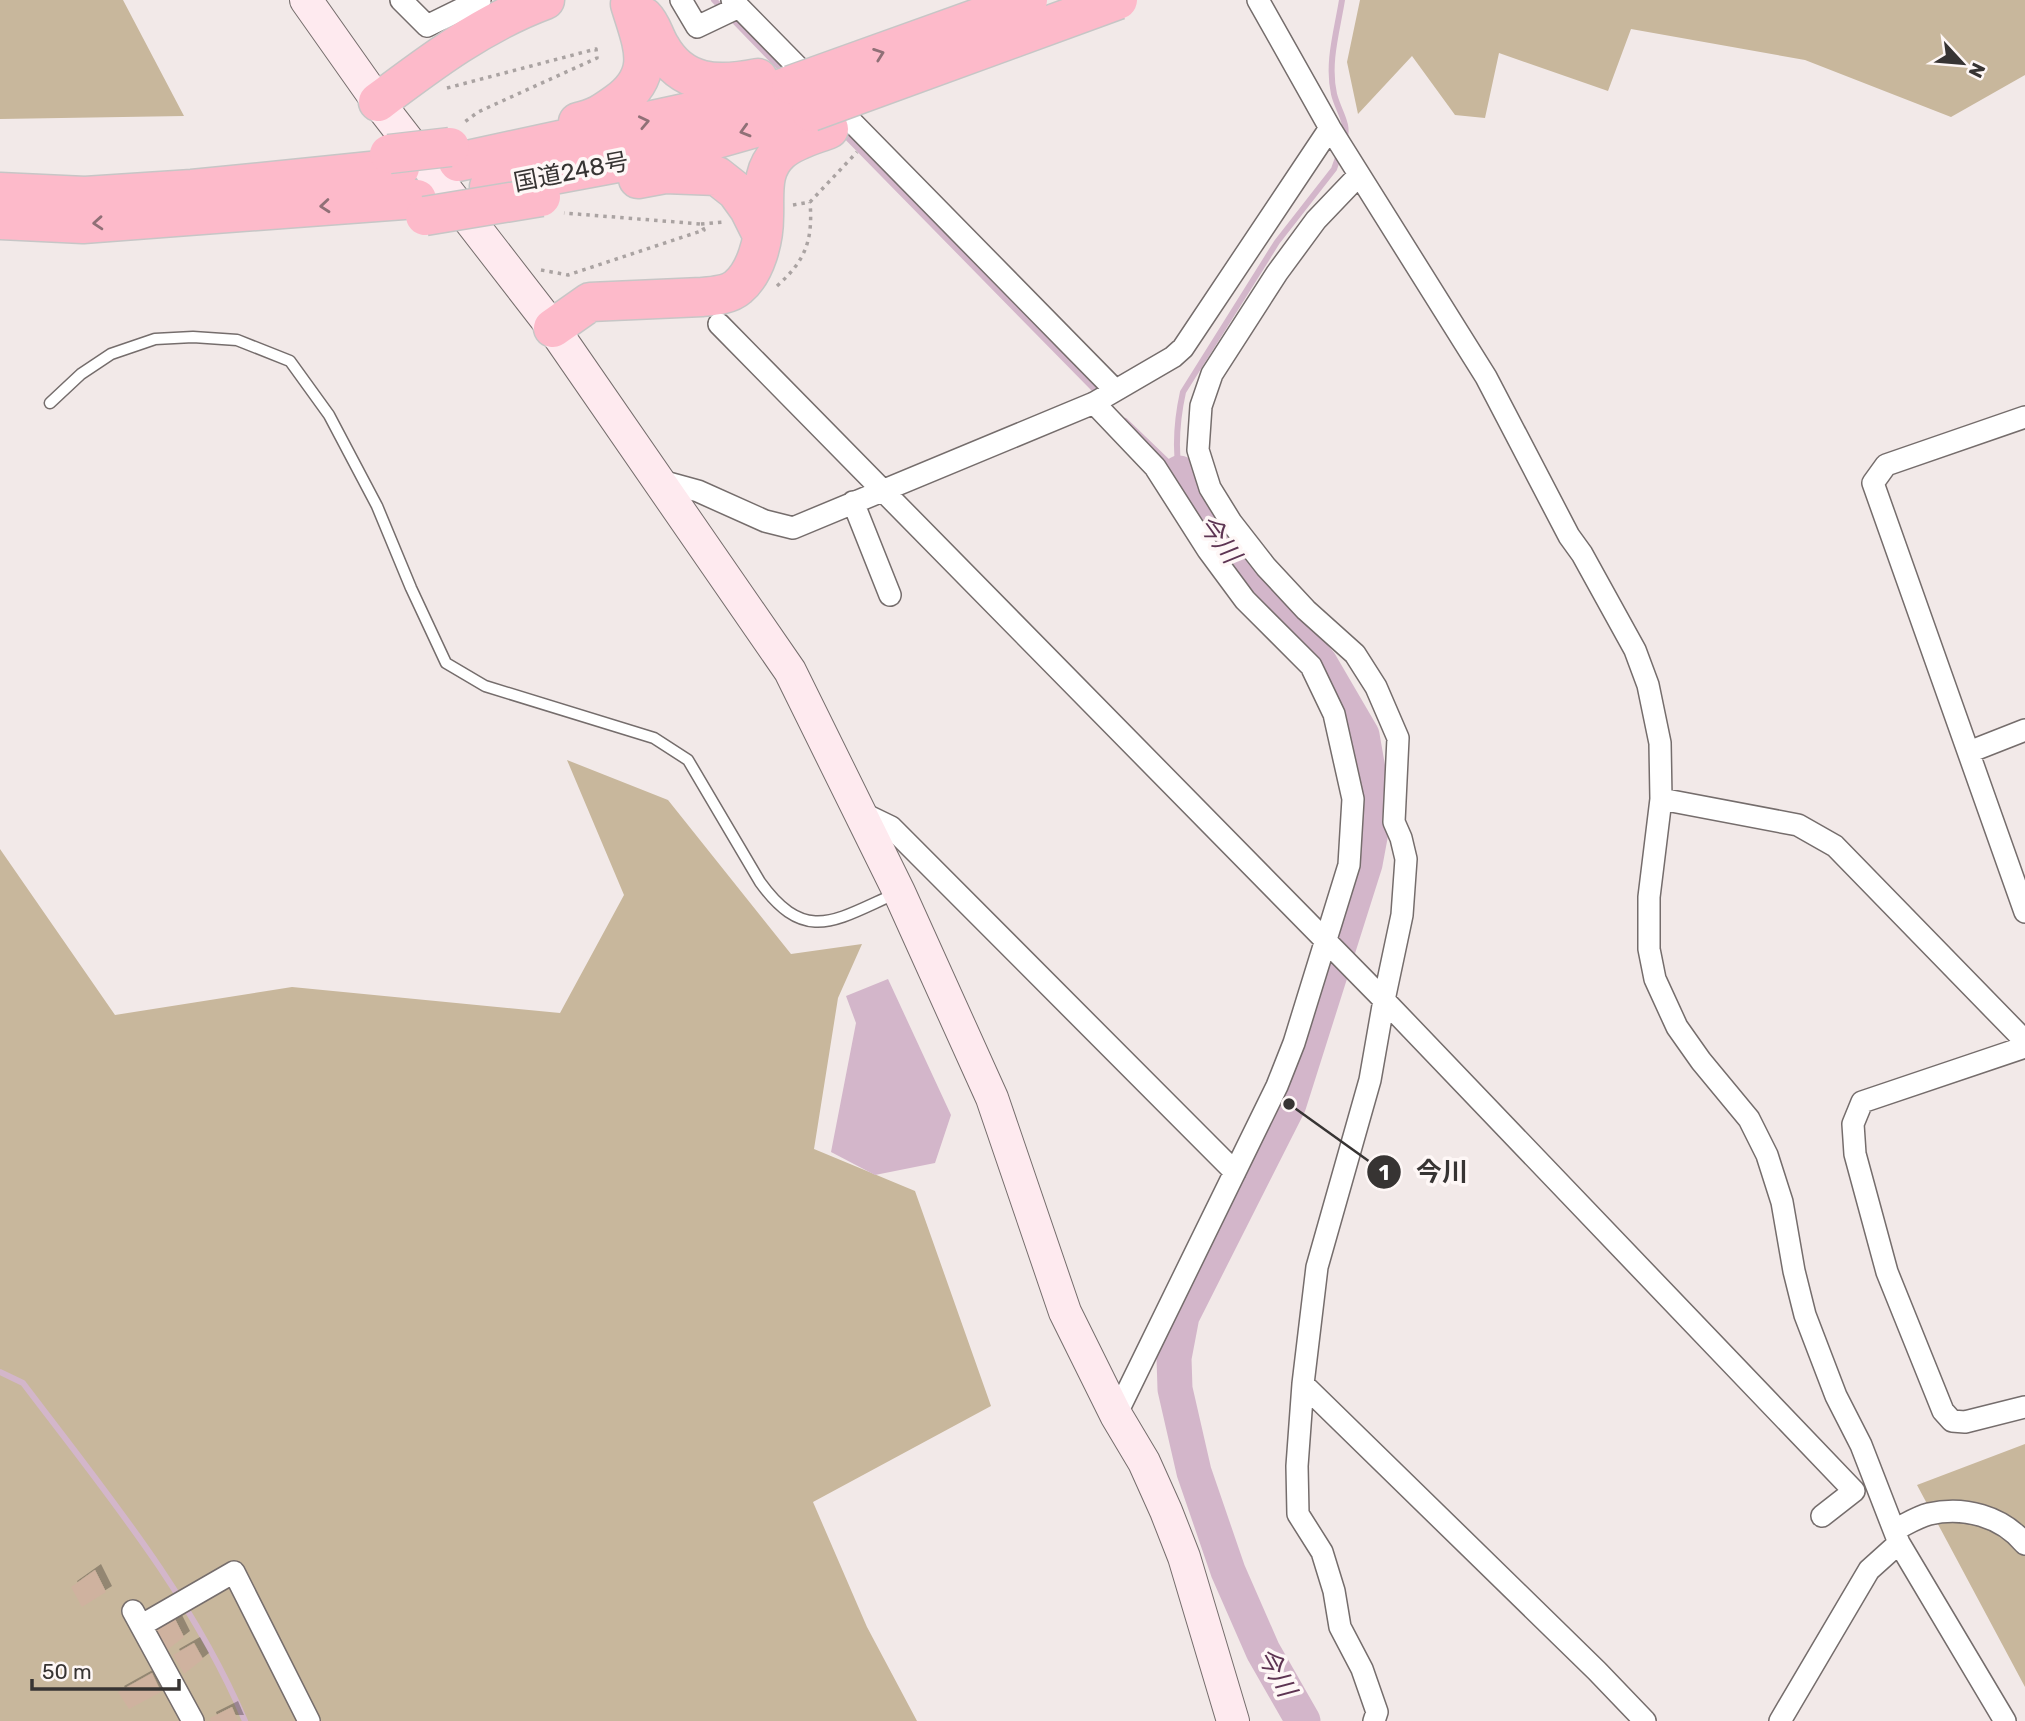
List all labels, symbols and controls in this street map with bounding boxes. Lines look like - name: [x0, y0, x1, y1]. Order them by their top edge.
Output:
- north arrow: [1927, 28, 1997, 98]
- one-way arrow: [872, 48, 884, 62]
- text: N: [1963, 59, 1990, 81]
- one-way arrow: [638, 116, 650, 130]
- one-way arrow: [740, 122, 752, 137]
- street label: 国道248号: [511, 147, 631, 197]
- one-way arrow: [319, 198, 330, 213]
- one-way arrow: [92, 216, 103, 231]
- water label: 今川: [1191, 509, 1249, 572]
- callout: 今川: [1367, 1149, 1482, 1196]
- text: 今川: [1416, 1157, 1468, 1188]
- text: 1: [1379, 1160, 1389, 1185]
- water label: 今川: [1250, 1642, 1304, 1705]
- scale bar: [32, 1648, 178, 1692]
- text: 50 m: [42, 1659, 92, 1684]

